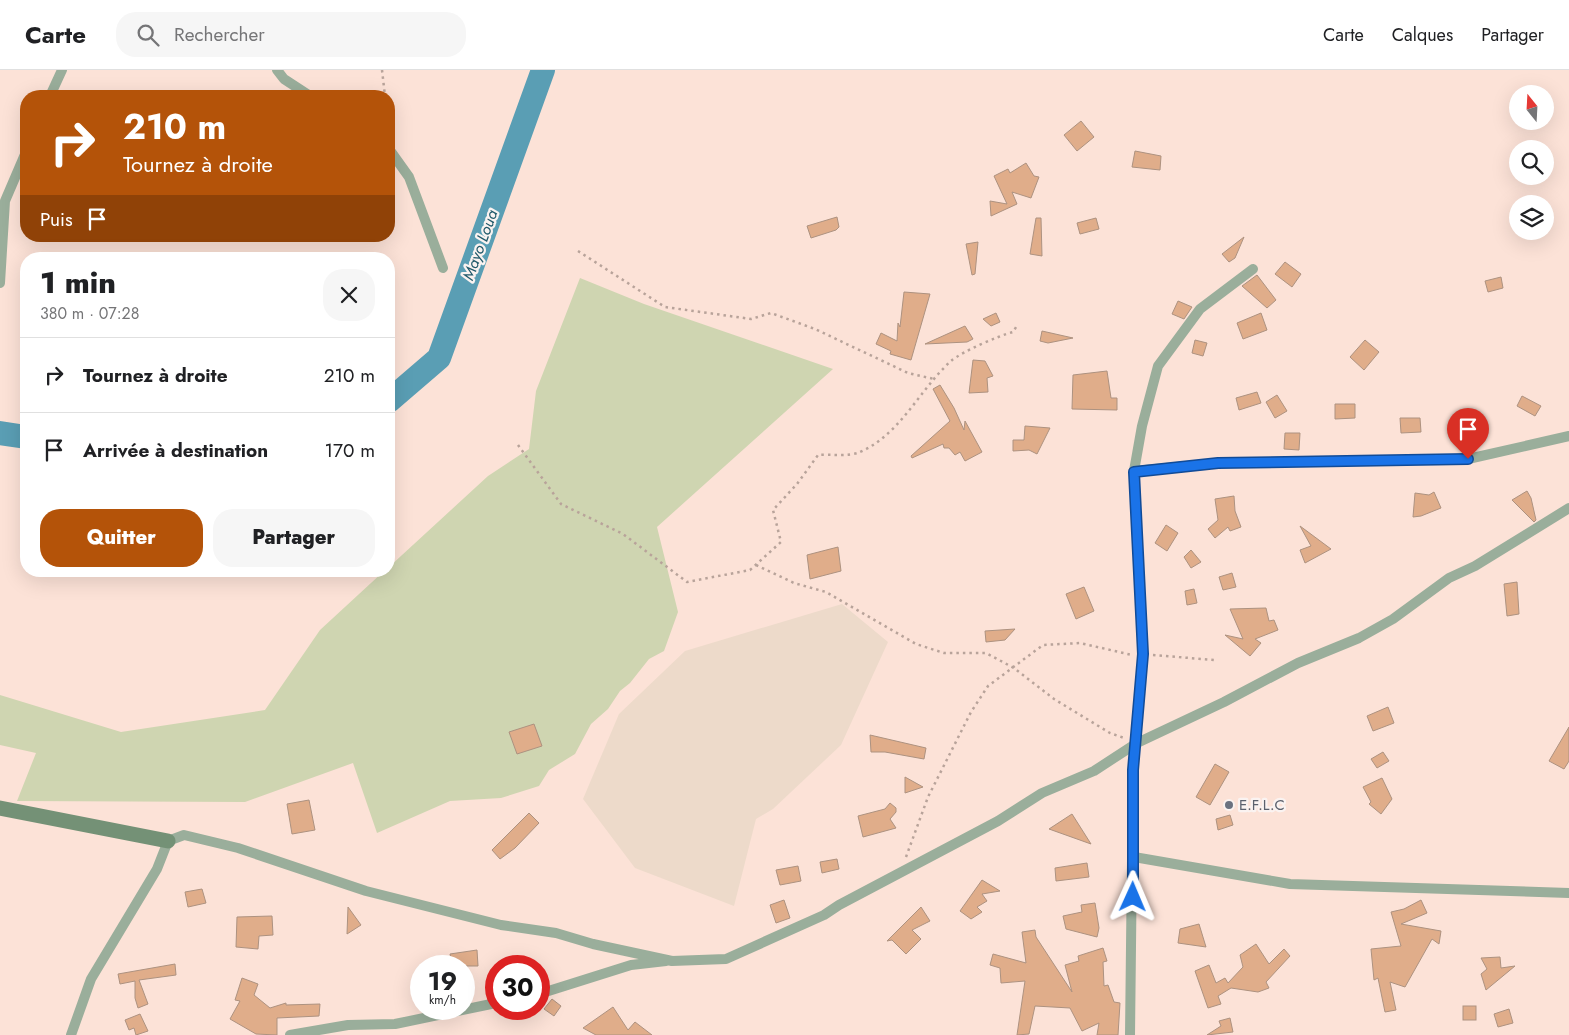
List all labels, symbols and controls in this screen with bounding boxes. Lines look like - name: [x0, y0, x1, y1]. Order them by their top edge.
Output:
- search box: [116, 12, 466, 57]
- text: Carte: [25, 17, 86, 52]
- icon: search: [134, 21, 162, 49]
- text: Rechercher: [174, 21, 265, 48]
- text: Carte: [1323, 22, 1364, 48]
- text: Calques: [1392, 22, 1453, 48]
- text: Partager: [1481, 22, 1544, 48]
- north arrow: [1509, 85, 1554, 130]
- map controls: [1509, 85, 1554, 240]
- text: 210 m: [123, 102, 226, 152]
- icon: right: [40, 110, 105, 175]
- button: search: [1509, 140, 1554, 185]
- text: Tournez à droite: [123, 148, 273, 180]
- button: layers: [1509, 195, 1554, 240]
- icon: arrive: [83, 205, 111, 233]
- text: Puis: [40, 206, 73, 233]
- water label: Mayo Loua: [457, 206, 503, 284]
- text: 1 min: [40, 261, 116, 304]
- button: close: [323, 269, 375, 321]
- text: 380 m · 07:28: [40, 302, 139, 325]
- icon: right: [40, 361, 68, 389]
- text: Tournez à droite: [83, 362, 228, 389]
- text: 210 m: [324, 362, 375, 389]
- pin: [1447, 408, 1489, 459]
- icon: arrive: [1454, 415, 1482, 443]
- icon: arrive: [40, 436, 68, 464]
- text: Arrivée à destination: [83, 437, 268, 464]
- text: 170 m: [325, 437, 375, 464]
- button: Quitter: [40, 509, 203, 567]
- button: Partager: [213, 509, 375, 567]
- place label: E.F.L.C: [1239, 794, 1285, 816]
- marker: E.F.L.C: [1223, 799, 1235, 811]
- position arrow: [1106, 870, 1158, 922]
- speed limit sign: 30: [485, 955, 550, 1020]
- text: 19: [428, 963, 457, 999]
- text: km/h: [429, 991, 456, 1009]

